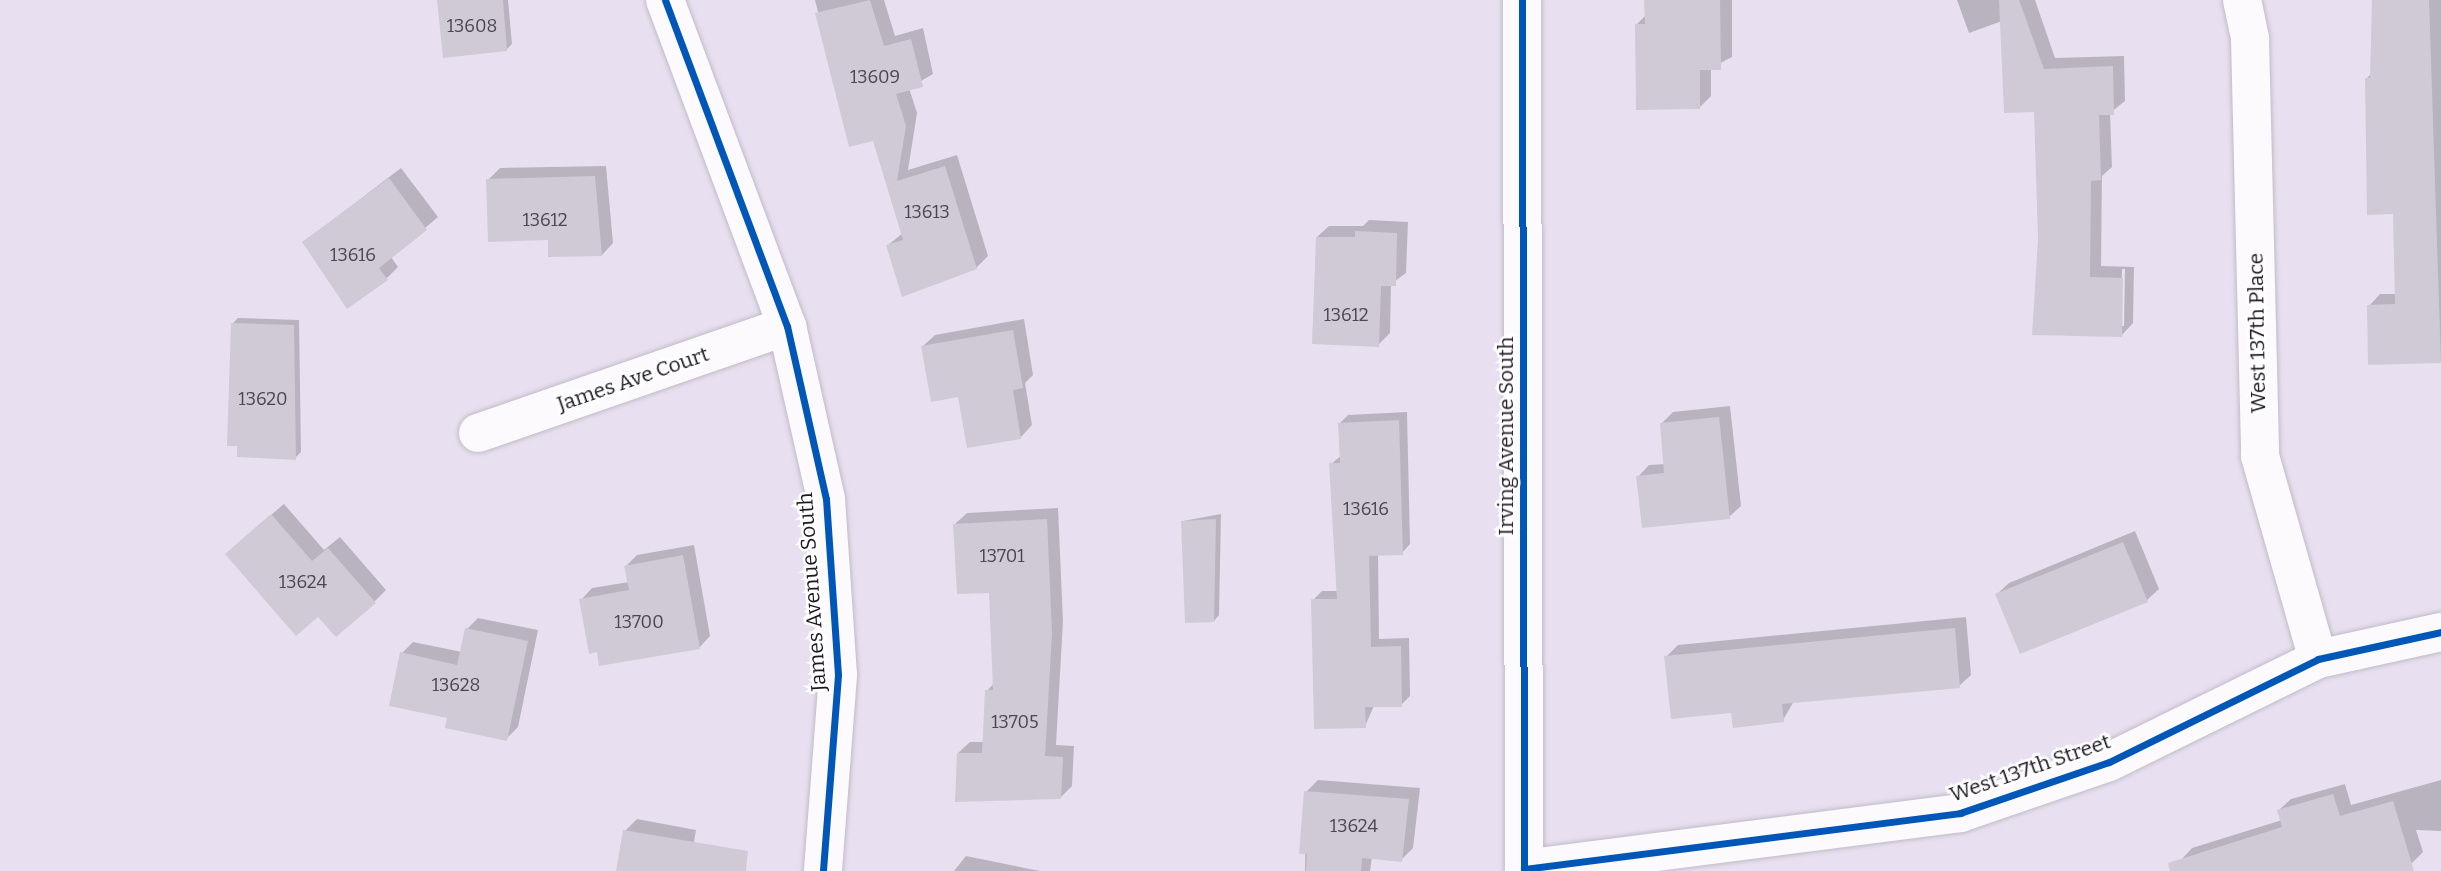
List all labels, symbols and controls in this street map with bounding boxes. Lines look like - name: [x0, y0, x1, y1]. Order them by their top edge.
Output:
- house number: 13608: [447, 15, 497, 37]
- house number: 13609: [850, 66, 900, 88]
- house number: 13613: [904, 201, 950, 223]
- house number: 13612: [522, 209, 568, 231]
- house number: 13616: [330, 244, 376, 266]
- street label: West 137th Place: [2243, 253, 2271, 413]
- house number: 13612: [1323, 304, 1369, 326]
- street label: Irving Avenue South: [1493, 336, 1519, 536]
- street label: James Ave Court: [554, 341, 712, 417]
- house number: 13620: [238, 388, 288, 410]
- street label: James Avenue South: [792, 492, 832, 692]
- house number: 13616: [1343, 498, 1389, 520]
- house number: 13701: [979, 545, 1025, 567]
- house number: 13624: [279, 571, 327, 593]
- house number: 13700: [614, 611, 664, 633]
- house number: 13628: [432, 674, 480, 696]
- house number: 13705: [991, 711, 1039, 733]
- street label: West 137th Street: [1946, 729, 2114, 807]
- house number: 13624: [1330, 815, 1378, 837]

